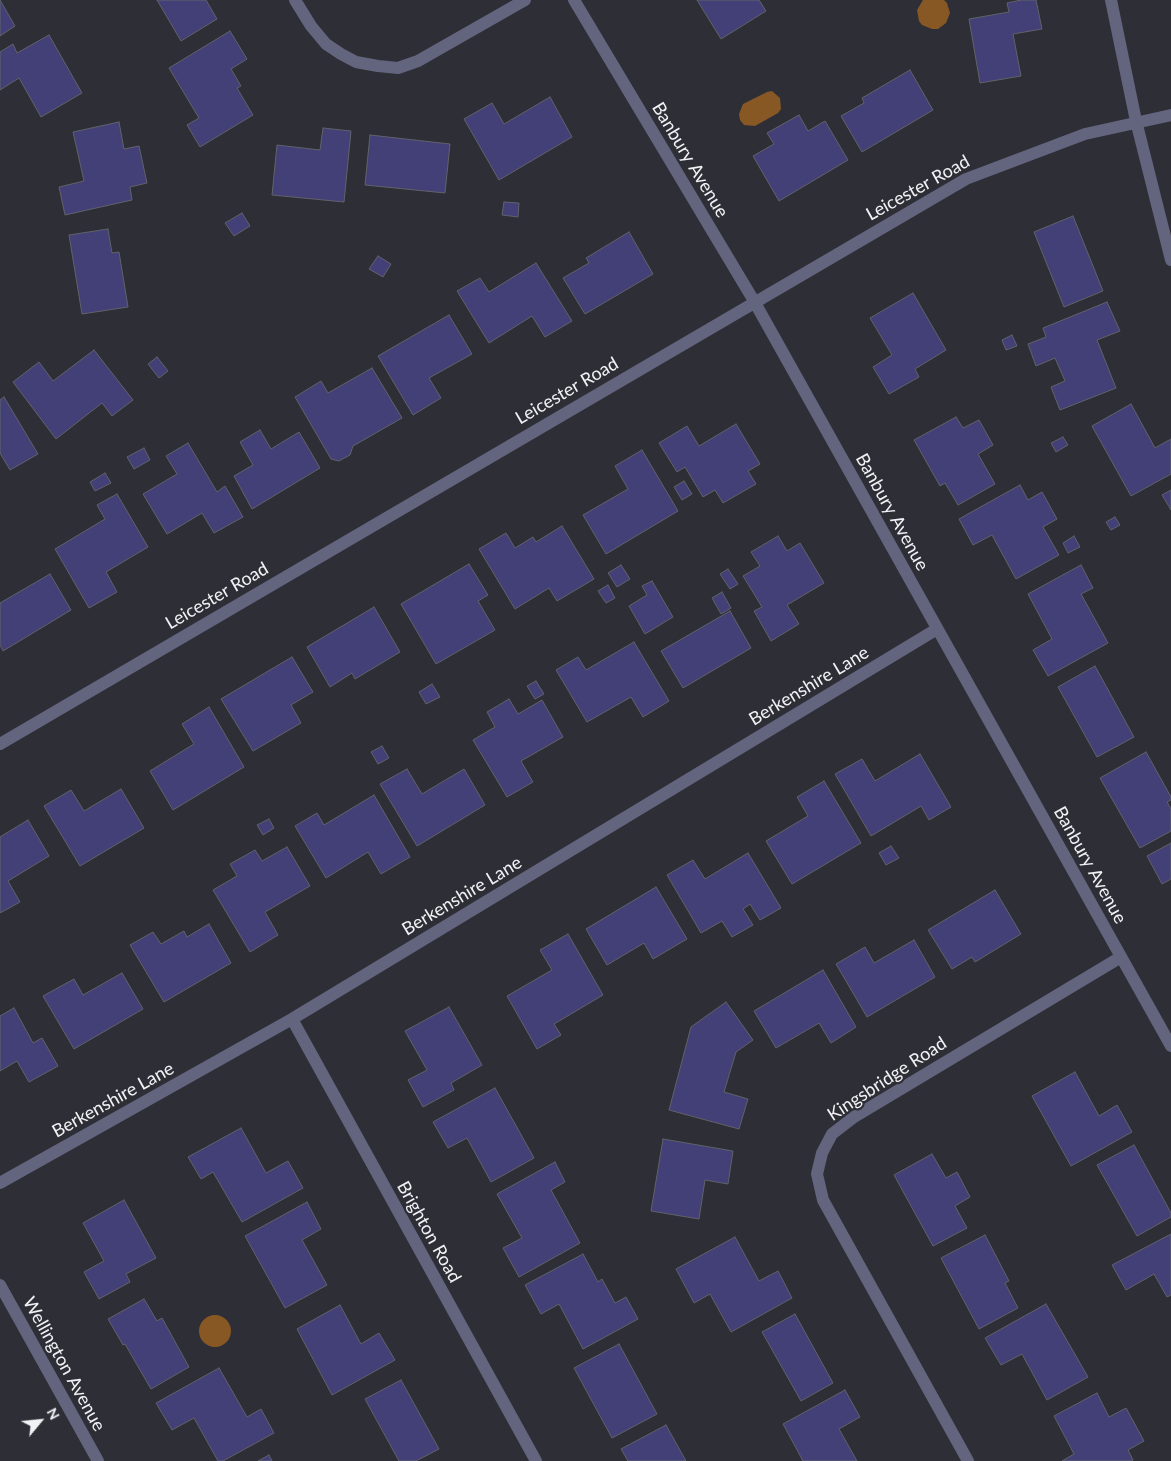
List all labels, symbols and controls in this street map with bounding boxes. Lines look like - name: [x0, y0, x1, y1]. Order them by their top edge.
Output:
- street label: Banbury Avenue: [647, 98, 733, 222]
- street label: Leicester Road: [862, 151, 974, 225]
- street label: Leicester Road: [512, 353, 622, 429]
- street label: Banbury Avenue: [851, 450, 933, 574]
- street label: Leicester Road: [162, 558, 272, 634]
- street label: Berkenshire Lane: [745, 642, 873, 730]
- street label: Banbury Avenue: [1049, 803, 1131, 927]
- street label: Berkenshire Lane: [398, 852, 526, 940]
- street label: Kingsbridge Road: [823, 1032, 951, 1126]
- street label: Berkenshire Lane: [48, 1058, 178, 1142]
- street label: Brighton Road: [392, 1177, 466, 1287]
- street label: Wellington Avenue: [18, 1293, 110, 1435]
- north arrow: [15, 1396, 65, 1446]
- text: N: [44, 1405, 64, 1422]

